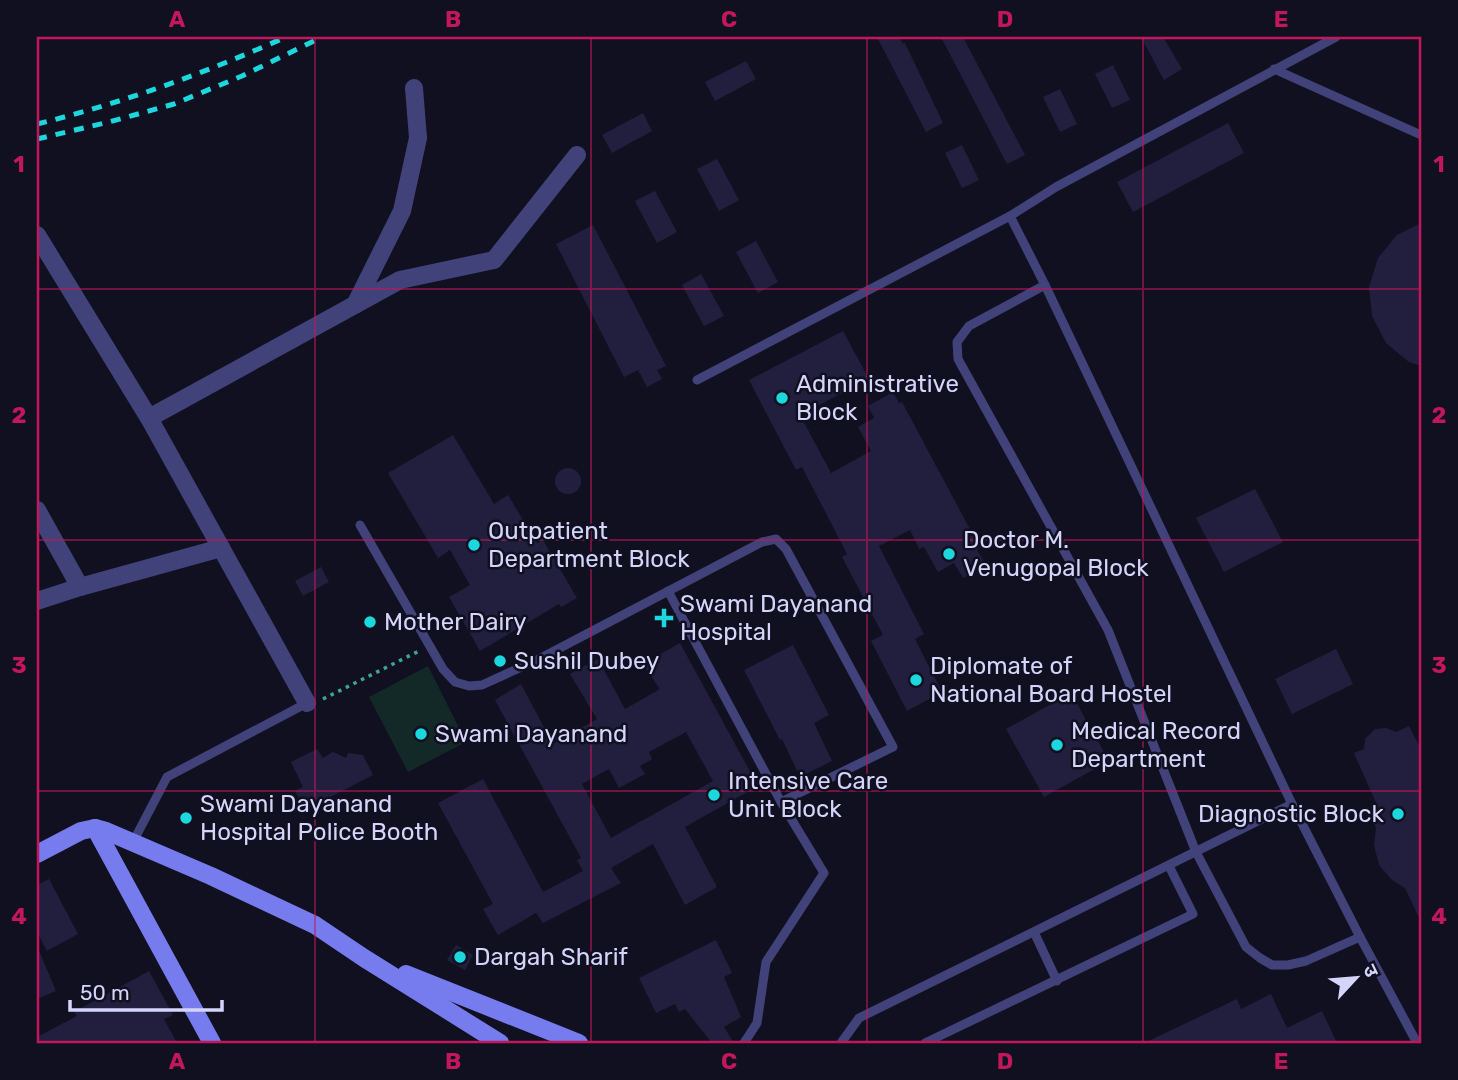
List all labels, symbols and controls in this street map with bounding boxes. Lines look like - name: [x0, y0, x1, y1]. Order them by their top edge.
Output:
- text: A: [169, 5, 186, 33]
- text: B: [445, 5, 461, 33]
- text: C: [721, 5, 737, 33]
- text: D: [997, 5, 1013, 33]
- text: E: [1274, 5, 1288, 33]
- text: 1: [13, 150, 25, 178]
- text: 1: [1433, 150, 1445, 178]
- place label: Administrative Block: [796, 370, 959, 426]
- marker: Administrative Block: [774, 390, 790, 406]
- text: 2: [12, 401, 26, 429]
- text: 2: [1432, 401, 1446, 429]
- place label: Outpatient Department Block: [488, 517, 690, 573]
- place label: Doctor M. Venugopal Block: [963, 526, 1149, 582]
- marker: Outpatient Department Block: [466, 537, 482, 553]
- marker: Doctor M. Venugopal Block: [941, 546, 957, 562]
- place label: Swami Dayanand Hospital: [680, 590, 872, 646]
- place label: Mother Dairy: [384, 608, 527, 636]
- marker: Swami Dayanand Hospital: [654, 608, 674, 628]
- marker: Mother Dairy: [362, 614, 378, 630]
- place label: Sushil Dubey: [514, 647, 659, 675]
- text: 3: [11, 651, 27, 679]
- text: 3: [1431, 651, 1447, 679]
- place label: Diplomate of National Board Hostel: [930, 652, 1172, 708]
- marker: Sushil Dubey: [492, 653, 508, 669]
- marker: Diplomate of National Board Hostel: [908, 672, 924, 688]
- place label: Medical Record Department: [1071, 717, 1241, 773]
- place label: Swami Dayanand: [435, 720, 627, 748]
- marker: Swami Dayanand: [413, 726, 429, 742]
- marker: Medical Record Department: [1049, 737, 1065, 753]
- place label: Intensive Care Unit Block: [728, 767, 888, 823]
- marker: Intensive Care Unit Block: [706, 787, 722, 803]
- place label: Swami Dayanand Hospital Police Booth: [200, 790, 438, 846]
- place label: Diagnostic Block: [1198, 800, 1385, 828]
- marker: Diagnostic Block: [1390, 806, 1406, 822]
- marker: Swami Dayanand Hospital Police Booth: [178, 810, 194, 826]
- text: 4: [11, 902, 27, 930]
- text: 4: [1431, 902, 1447, 930]
- place label: Dargah Sharif: [474, 943, 628, 971]
- north arrow: [1322, 944, 1392, 1014]
- marker: Dargah Sharif: [452, 949, 468, 965]
- text: उ: [1358, 961, 1384, 982]
- scale bar: [70, 968, 222, 1012]
- text: 50 m: [80, 980, 130, 1005]
- text: A: [169, 1047, 186, 1075]
- text: B: [445, 1047, 461, 1075]
- text: C: [721, 1047, 737, 1075]
- text: D: [997, 1047, 1013, 1075]
- text: E: [1274, 1047, 1288, 1075]

